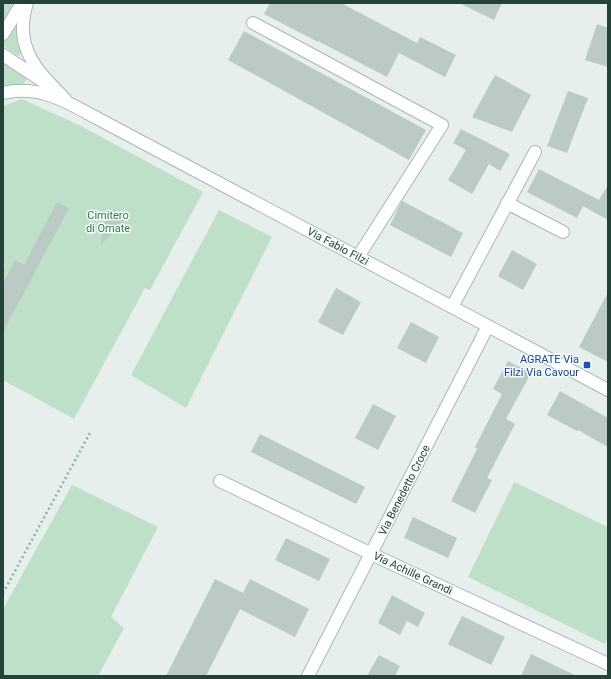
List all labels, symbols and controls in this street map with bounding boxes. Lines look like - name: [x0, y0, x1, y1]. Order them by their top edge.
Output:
- park label: Cimitero di Omate: [86, 209, 130, 235]
- street label: Via Fabio Filzi: [305, 225, 371, 268]
- place label: AGRATE Via Filzi Via Cavour: [504, 353, 579, 379]
- marker: AGRATE Via Filzi Via Cavour: [582, 360, 592, 370]
- street label: Via Benedetto Croce: [376, 443, 433, 538]
- street label: Via Achille Grandi: [371, 549, 454, 598]

